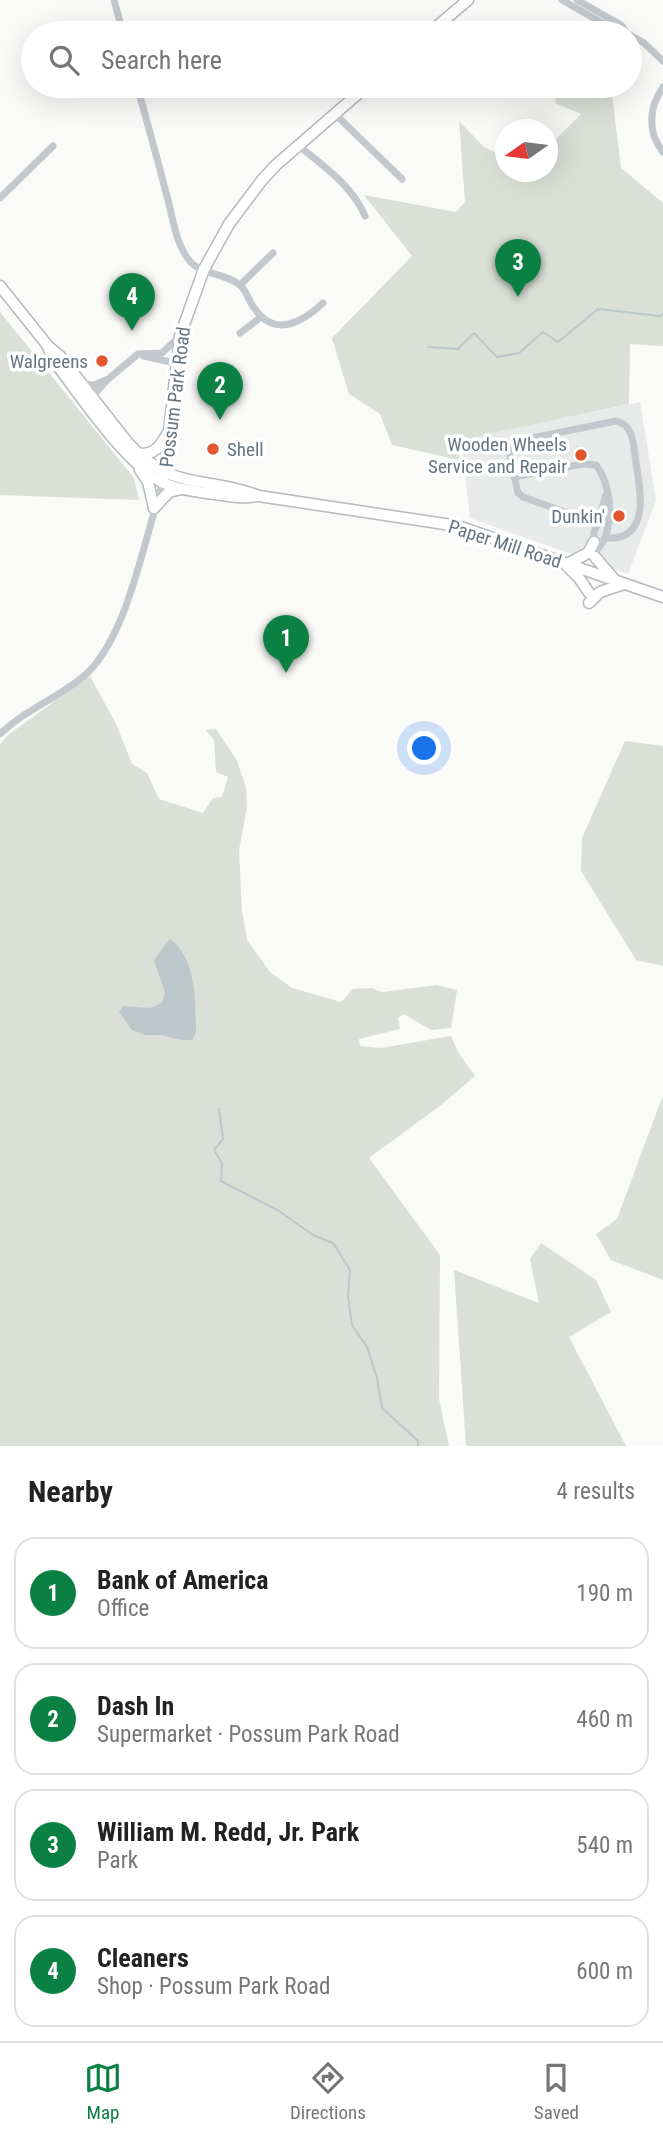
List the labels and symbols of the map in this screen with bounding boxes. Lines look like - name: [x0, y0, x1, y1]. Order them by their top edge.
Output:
- north arrow: [495, 119, 558, 182]
- pin: 3: [495, 239, 541, 297]
- pin: 4: [109, 273, 155, 331]
- street label: Possum Park Road: [155, 325, 195, 469]
- place label: Walgreens: [10, 350, 88, 373]
- marker: Walgreens: [94, 353, 110, 369]
- pin: 2: [197, 362, 243, 420]
- place label: Wooden Wheels Service and Repair: [428, 433, 567, 478]
- place label: Shell: [227, 438, 264, 461]
- marker: Shell: [205, 441, 221, 457]
- marker: Wooden Wheels Service and Repair: [573, 447, 589, 463]
- place label: Dunkin': [551, 505, 605, 528]
- marker: Dunkin': [611, 508, 627, 524]
- street label: Paper Mill Road: [445, 515, 565, 573]
- pin: 1: [263, 615, 309, 673]
- your location: [407, 731, 441, 765]

